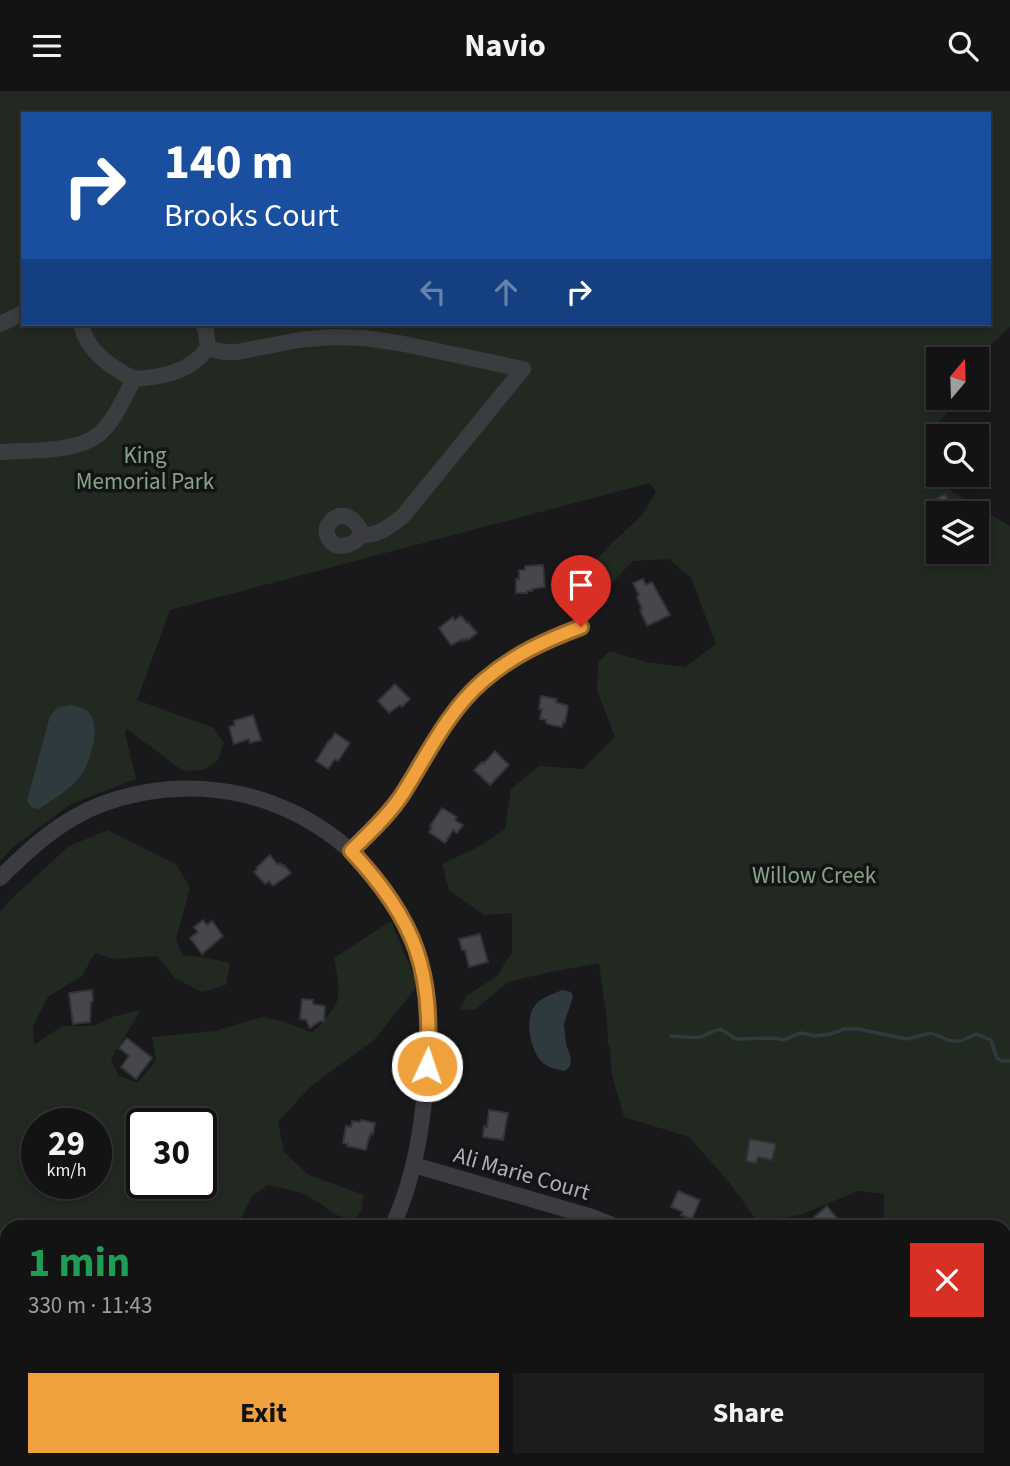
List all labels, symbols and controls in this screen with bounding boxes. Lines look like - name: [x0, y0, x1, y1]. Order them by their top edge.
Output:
- text: Navio: [464, 23, 546, 69]
- icon: menu: [28, 27, 66, 65]
- icon: search: [944, 27, 982, 65]
- text: 140 m: [164, 128, 293, 198]
- icon: right: [49, 140, 140, 231]
- text: Brooks Court: [164, 193, 339, 239]
- icon: left: [414, 273, 452, 311]
- icon: ahead: [487, 273, 525, 311]
- icon: right: [560, 273, 598, 311]
- north arrow: [926, 347, 989, 409]
- map controls: [926, 347, 989, 564]
- button: search: [926, 424, 989, 487]
- park label: King Memorial Park: [76, 439, 215, 498]
- button: layers: [926, 501, 989, 564]
- pin: [551, 555, 611, 627]
- icon: arrive: [562, 566, 600, 604]
- park label: Willow Creek: [752, 859, 877, 892]
- position arrow: [390, 1029, 464, 1103]
- speed limit sign: 30: [126, 1108, 217, 1199]
- text: 29: [48, 1119, 85, 1169]
- street label: Ali Marie Court: [450, 1138, 594, 1209]
- text: km/h: [47, 1158, 86, 1183]
- text: 1 min: [28, 1233, 130, 1293]
- button: close: [910, 1243, 984, 1317]
- text: 330 m · 11:43: [28, 1289, 152, 1322]
- button: Exit: [28, 1373, 499, 1453]
- button: Share: [513, 1373, 984, 1453]

